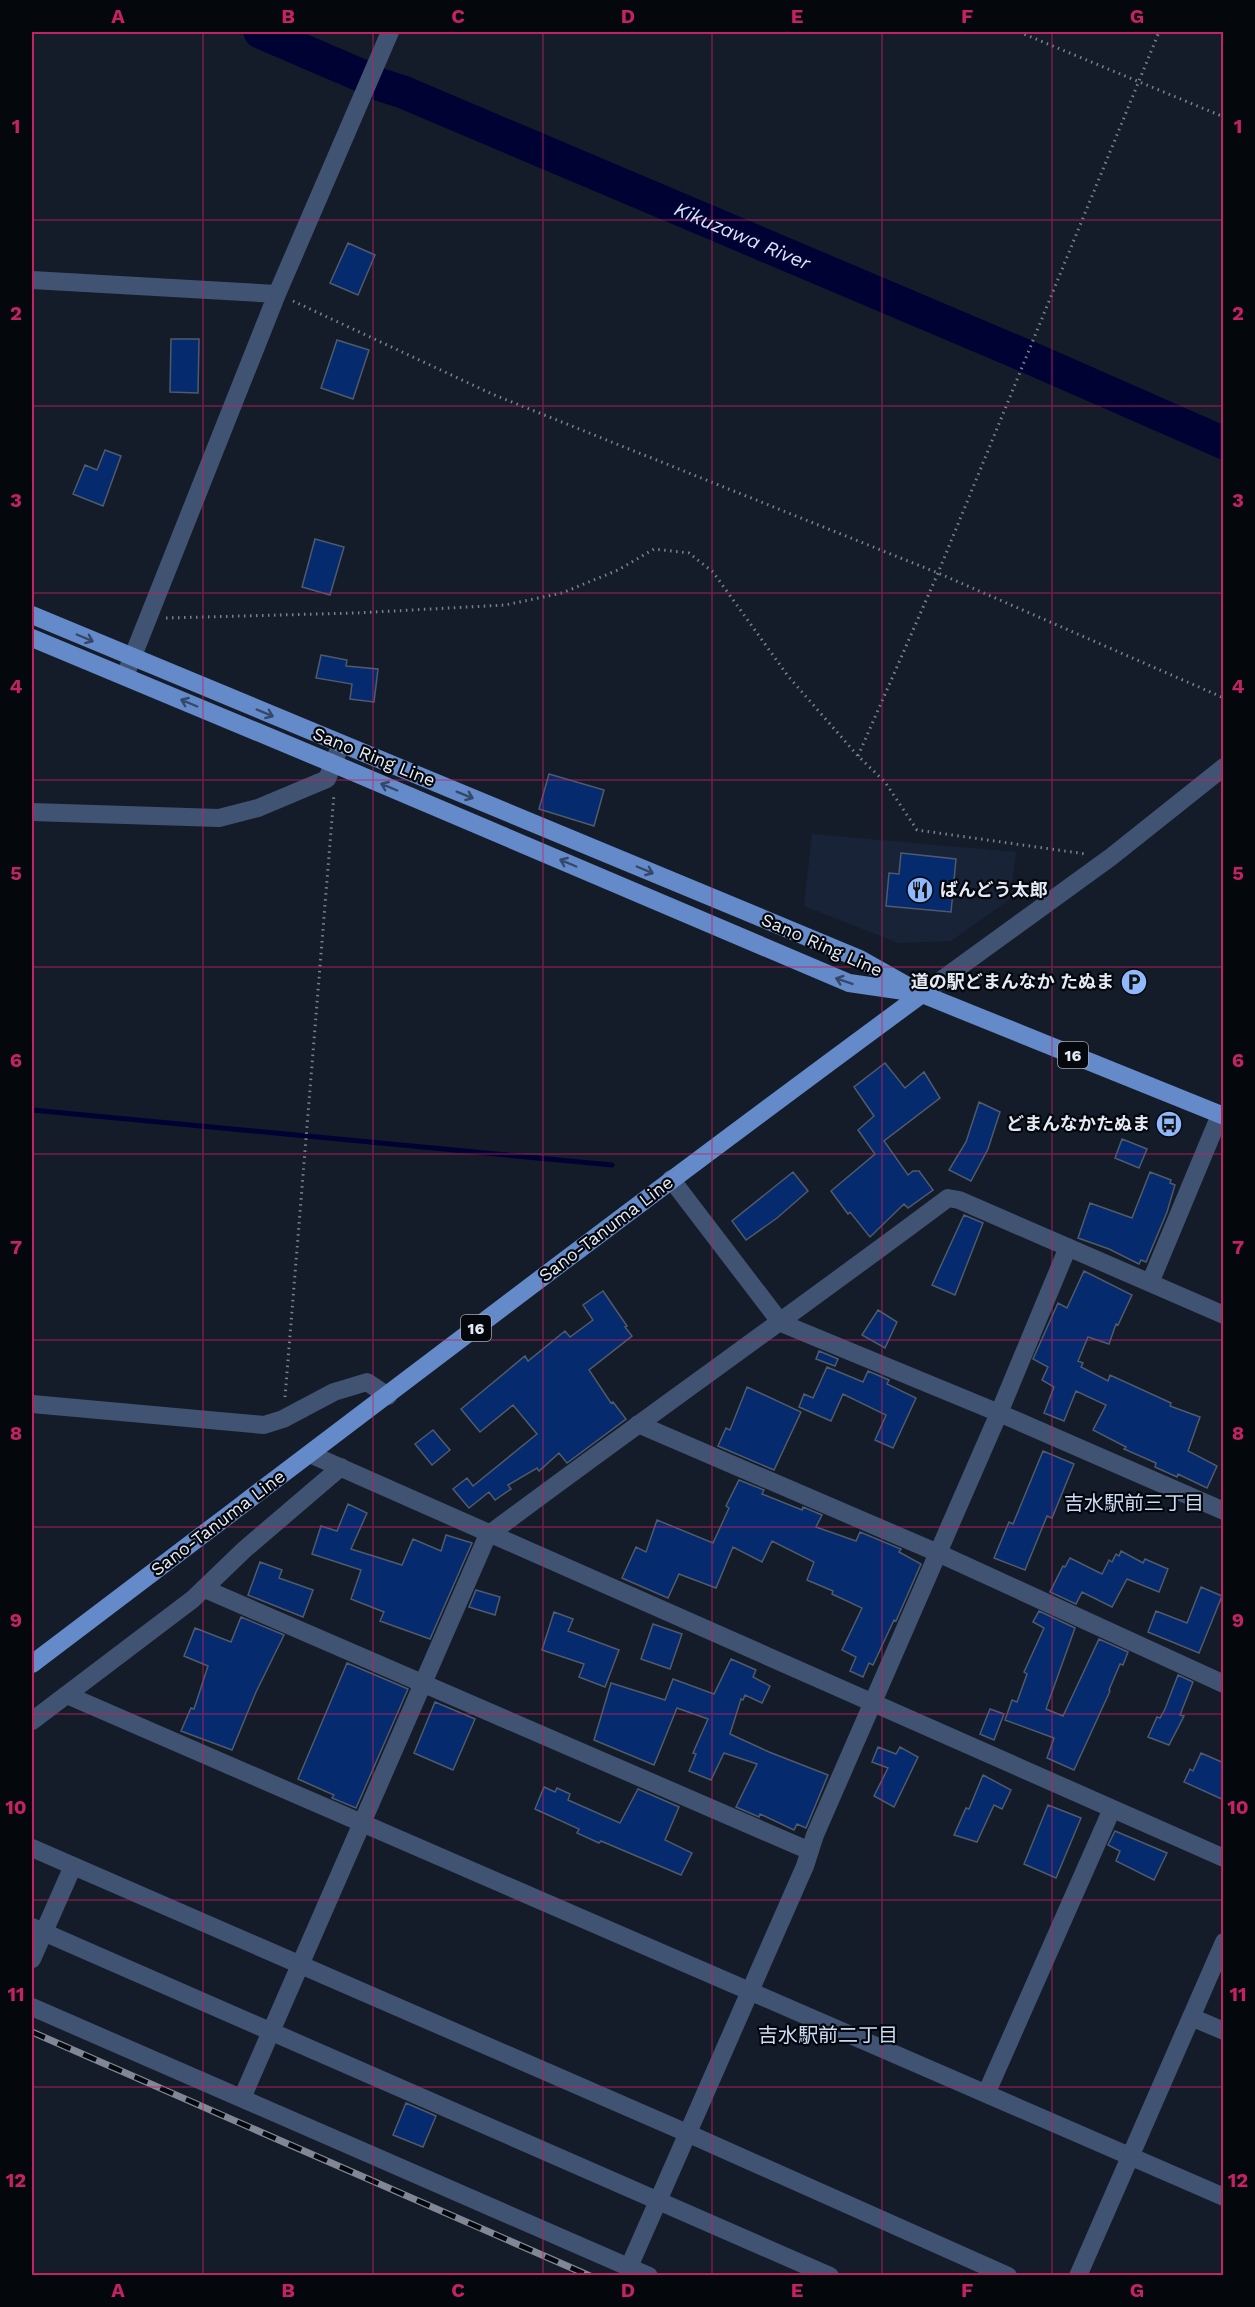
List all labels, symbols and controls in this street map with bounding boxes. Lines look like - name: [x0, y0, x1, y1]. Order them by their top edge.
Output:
- text: A: [111, 4, 125, 28]
- text: B: [281, 4, 295, 28]
- text: C: [451, 4, 465, 28]
- text: D: [621, 4, 635, 28]
- text: E: [791, 4, 803, 28]
- text: F: [961, 4, 973, 28]
- text: G: [1130, 4, 1144, 28]
- text: 1: [12, 114, 20, 138]
- text: 1: [1234, 114, 1242, 138]
- water label: Kikuzawa River: [671, 196, 815, 276]
- text: 2: [10, 301, 22, 325]
- text: 2: [1232, 301, 1244, 325]
- text: 3: [10, 488, 22, 512]
- text: 3: [1232, 488, 1244, 512]
- one-way arrow: [76, 633, 94, 644]
- text: 4: [10, 674, 23, 698]
- text: 4: [1232, 674, 1245, 698]
- one-way arrow: [181, 697, 199, 708]
- one-way arrow: [256, 708, 274, 719]
- street label: Sano Ring Line: [310, 722, 438, 791]
- one-way arrow: [380, 781, 398, 792]
- one-way arrow: [455, 790, 474, 801]
- one-way arrow: [559, 857, 578, 868]
- text: 5: [10, 861, 22, 885]
- text: 5: [1232, 861, 1244, 885]
- one-way arrow: [635, 865, 654, 876]
- restaurant icon: ばんどう太郎: [905, 875, 935, 905]
- place label: ばんどう太郎: [940, 879, 1047, 900]
- street label: Sano Ring Line: [758, 908, 886, 981]
- parking icon: 道の駅どまんなか たぬま: [1119, 967, 1149, 997]
- place label: 道の駅どまんなか たぬま: [911, 971, 1114, 992]
- one-way arrow: [835, 974, 854, 985]
- road number: 16: [1058, 1042, 1088, 1068]
- text: 6: [10, 1048, 22, 1072]
- text: 6: [1232, 1048, 1244, 1072]
- bus stop icon: どまんなかたぬま: [1154, 1109, 1184, 1139]
- place label: どまんなかたぬま: [1006, 1113, 1150, 1134]
- street label: Sano-Tanuma Line: [534, 1171, 677, 1286]
- text: 7: [10, 1235, 22, 1259]
- text: 7: [1232, 1235, 1244, 1259]
- road number: 16: [461, 1315, 491, 1341]
- text: 8: [10, 1421, 22, 1445]
- text: 8: [1232, 1421, 1244, 1445]
- street label: Sano-Tanuma Line: [146, 1465, 289, 1580]
- district label: 吉水駅前三丁目: [1064, 1491, 1204, 1515]
- text: 9: [10, 1608, 22, 1632]
- text: 9: [1232, 1608, 1244, 1632]
- text: 10: [5, 1795, 27, 1819]
- text: 10: [1227, 1795, 1249, 1819]
- text: 11: [7, 1982, 25, 2006]
- text: 11: [1229, 1982, 1247, 2006]
- district label: 吉水駅前二丁目: [758, 2023, 898, 2047]
- text: 12: [6, 2168, 26, 2192]
- text: 12: [1228, 2168, 1248, 2192]
- text: A: [111, 2278, 125, 2302]
- text: B: [281, 2278, 295, 2302]
- text: C: [451, 2278, 465, 2302]
- text: D: [621, 2278, 635, 2302]
- text: E: [791, 2278, 803, 2302]
- text: F: [961, 2278, 973, 2302]
- text: G: [1130, 2278, 1144, 2302]

